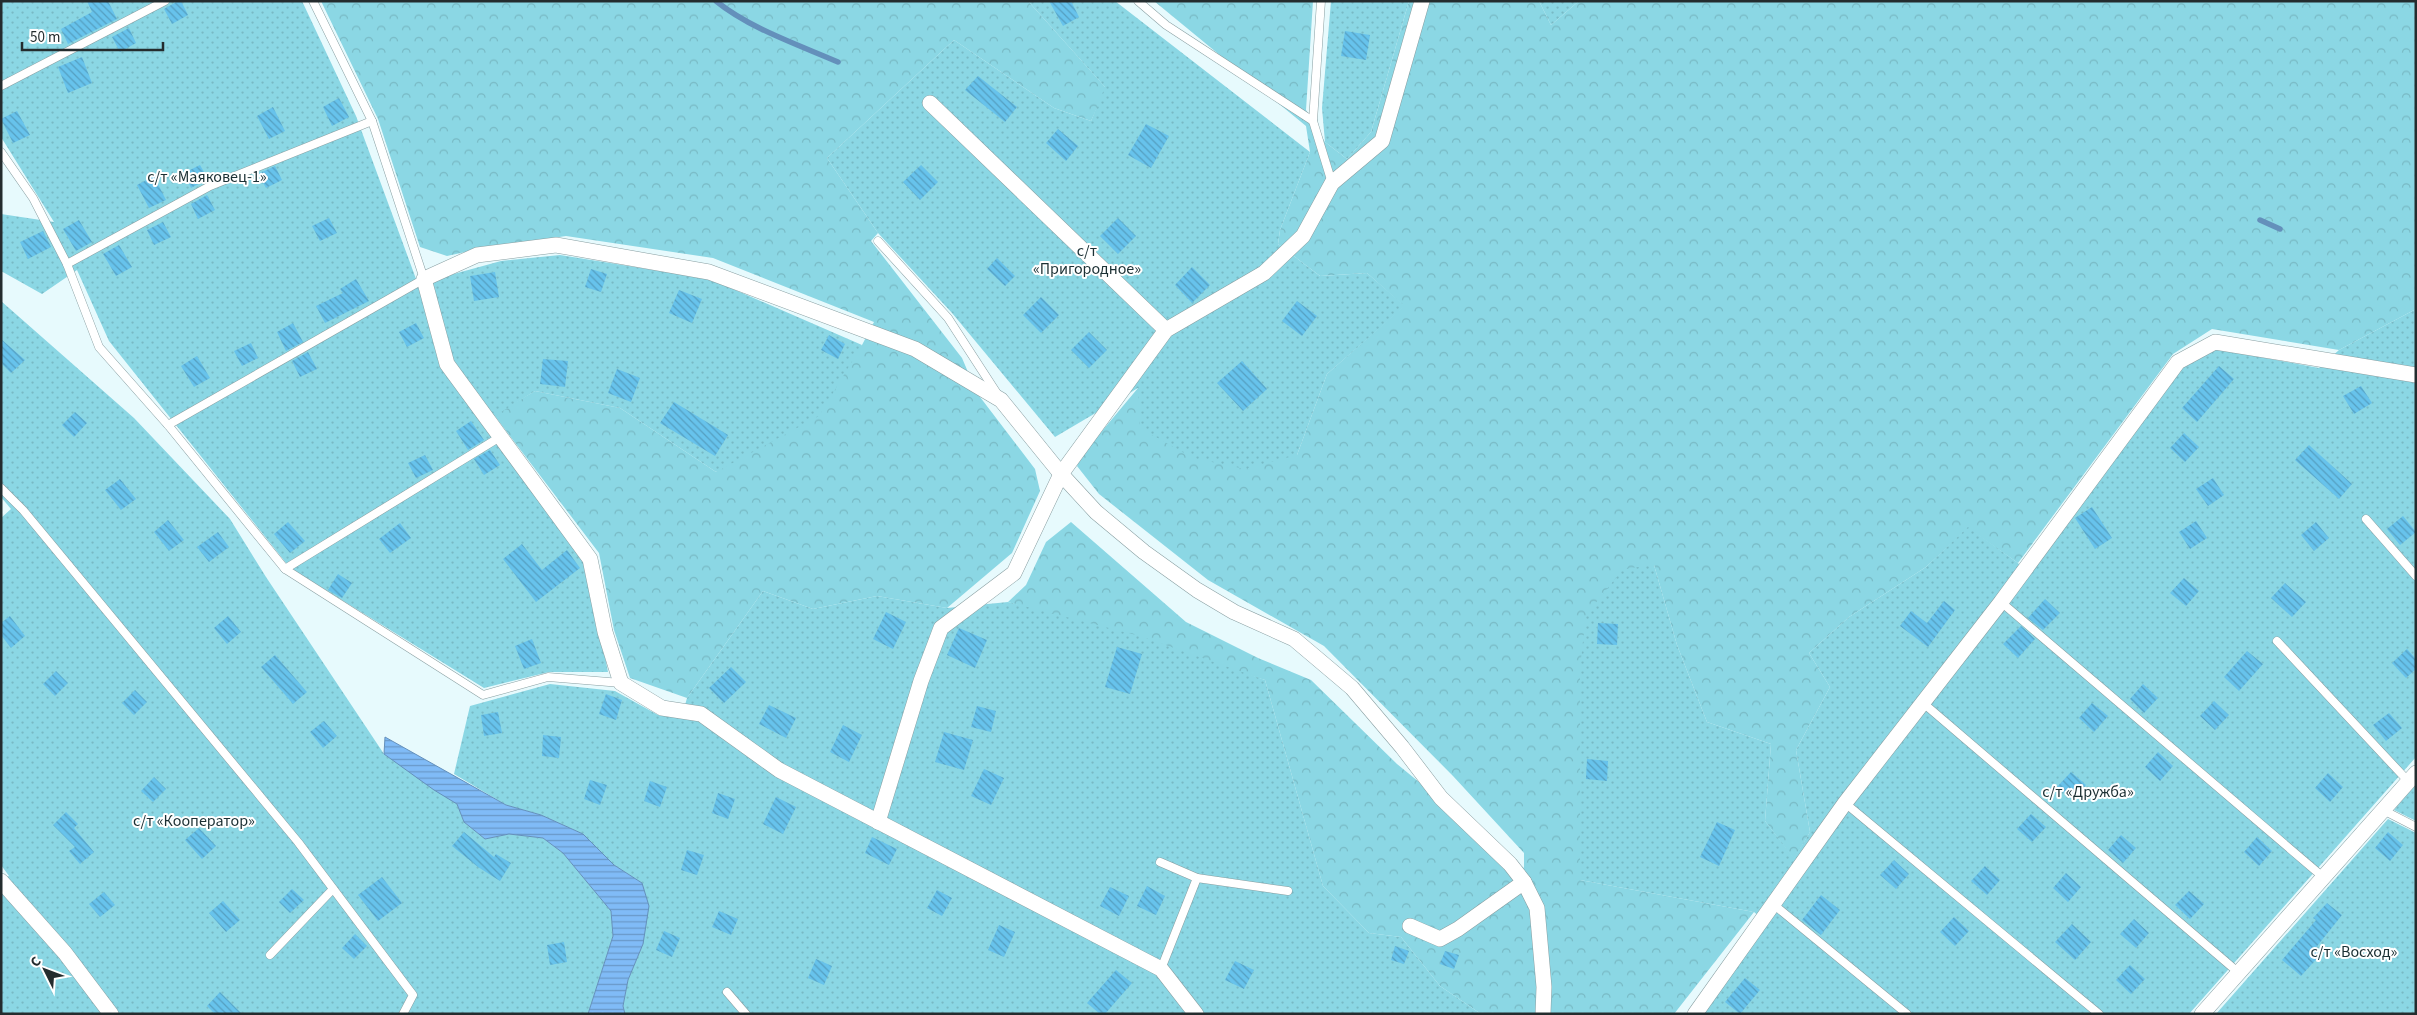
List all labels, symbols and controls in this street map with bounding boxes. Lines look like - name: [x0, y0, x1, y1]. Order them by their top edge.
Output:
- scale bar: [22, 20, 164, 52]
- text: 50 m: [30, 27, 60, 48]
- park label: с/т «Маяковец-1»: [147, 166, 267, 188]
- park label: с/т «Пригородное»: [1033, 240, 1141, 280]
- park label: с/т «Дружба»: [2042, 781, 2134, 803]
- park label: с/т «Кооператор»: [133, 810, 255, 832]
- park label: с/т «Восход»: [2311, 941, 2398, 963]
- north arrow: [20, 945, 70, 995]
- text: С: [26, 952, 46, 972]

